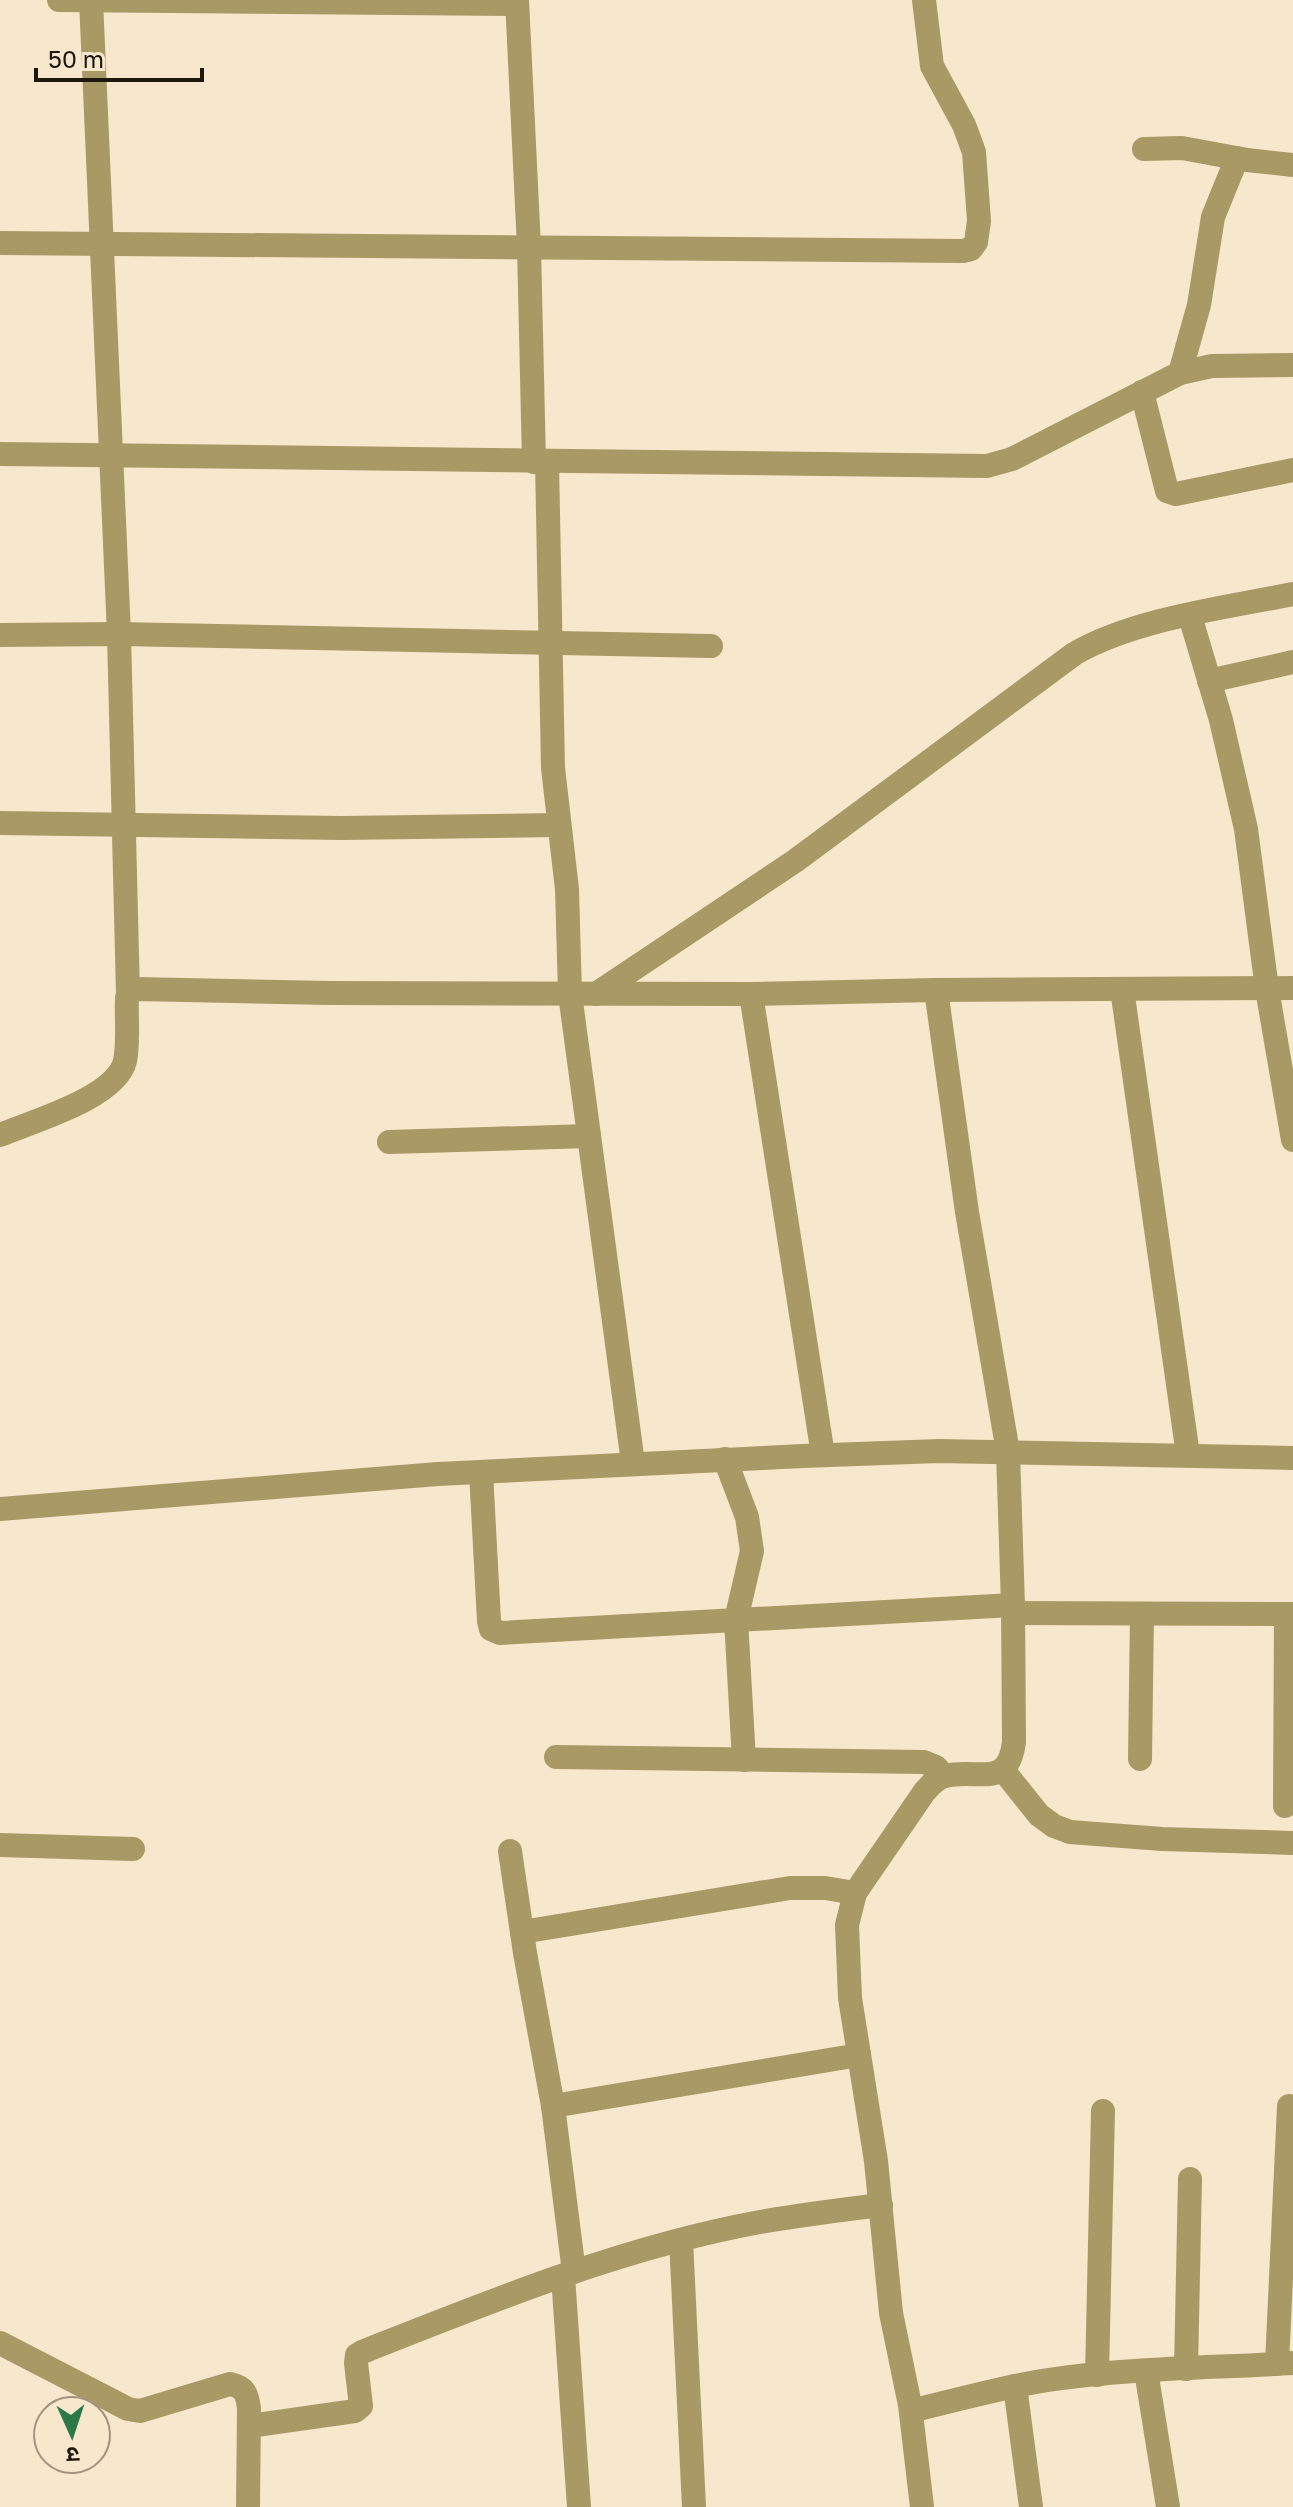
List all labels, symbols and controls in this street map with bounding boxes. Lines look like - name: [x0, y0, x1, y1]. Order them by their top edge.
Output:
- scale bar: [36, 32, 202, 82]
- text: 50 m: [48, 44, 104, 73]
- north arrow: [32, 2395, 112, 2475]
- text: उ: [65, 2442, 80, 2469]

